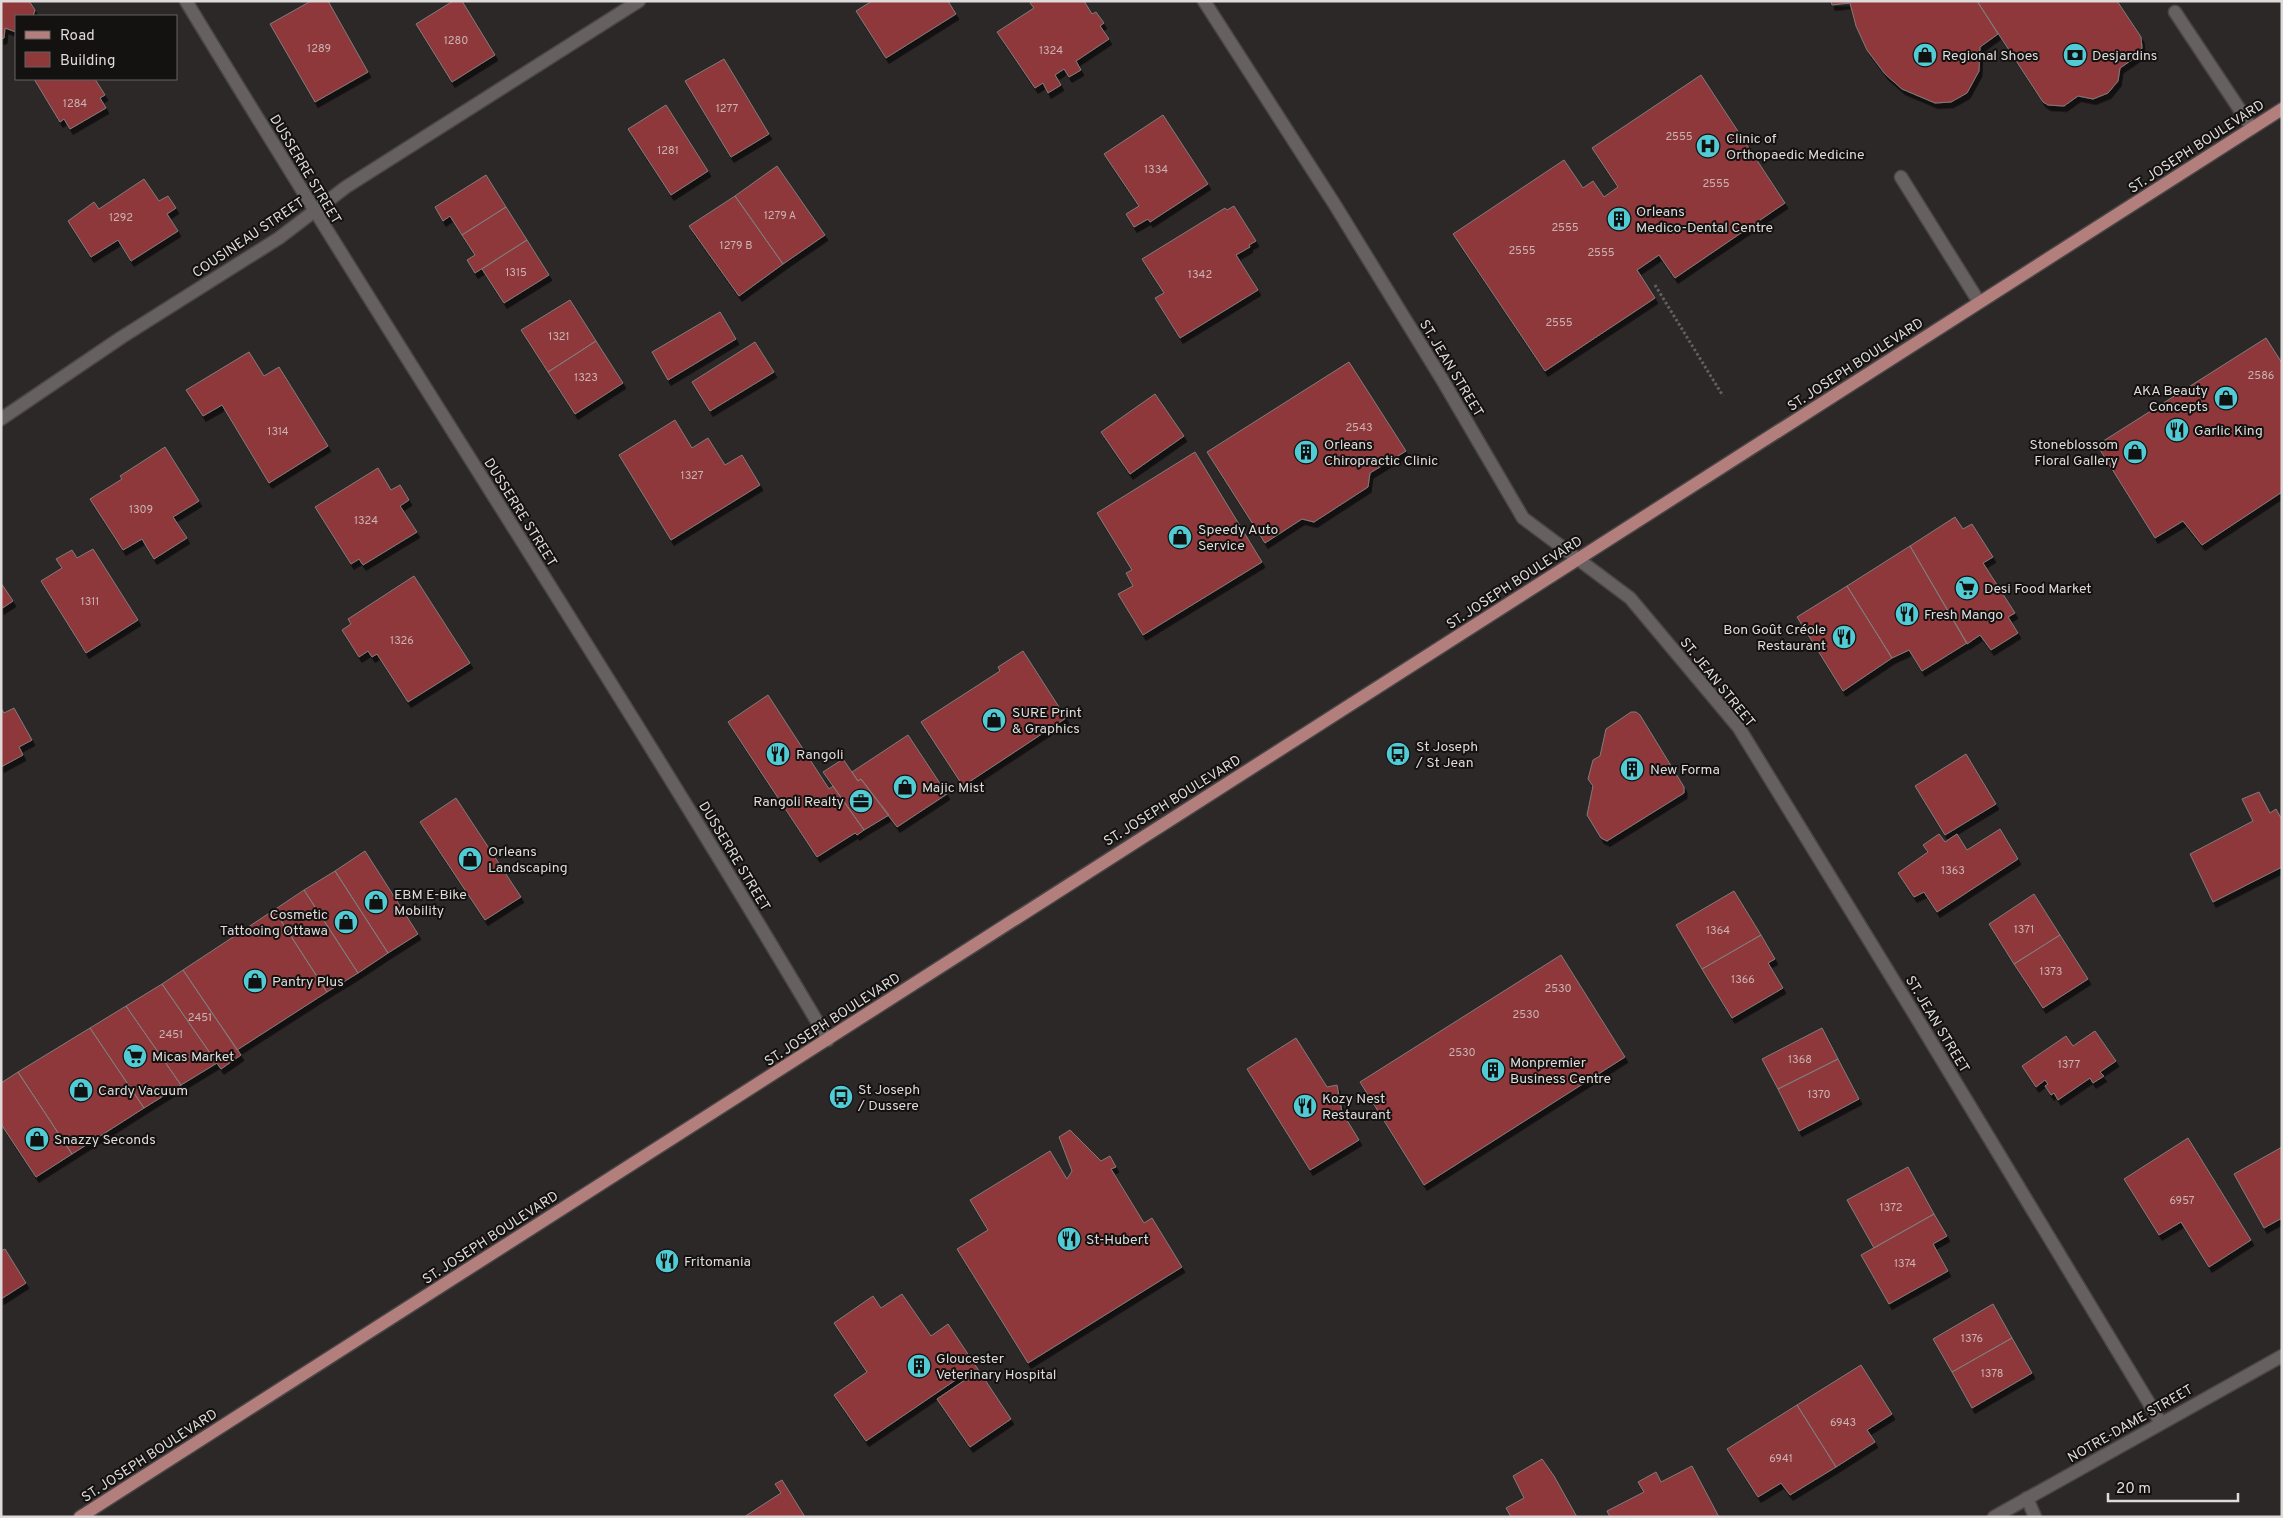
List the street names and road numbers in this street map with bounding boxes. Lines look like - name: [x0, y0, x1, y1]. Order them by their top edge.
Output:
- street label: ST. JOSEPH BOULEVARD: [2126, 97, 2268, 198]
- street label: DUSSERRE STREET: [265, 112, 344, 228]
- street label: COUSINEAU STREET: [190, 194, 308, 282]
- street label: ST. JOSEPH BOULEVARD: [1785, 315, 1927, 416]
- street label: ST. JEAN STREET: [1415, 317, 1486, 420]
- street label: DUSSERRE STREET: [479, 455, 560, 570]
- street label: ST. JOSEPH BOULEVARD: [1444, 533, 1586, 634]
- street label: ST. JEAN STREET: [1676, 635, 1758, 731]
- street label: ST. JOSEPH BOULEVARD: [1101, 752, 1245, 851]
- street label: DUSSERRE STREET: [694, 799, 773, 915]
- street label: ST. JOSEPH BOULEVARD: [762, 970, 904, 1071]
- street label: ST. JEAN STREET: [1901, 973, 1972, 1076]
- street label: ST. JOSEPH BOULEVARD: [420, 1188, 562, 1289]
- street label: NOTRE-DAME STREET: [2065, 1381, 2196, 1467]
- street label: ST. JOSEPH BOULEVARD: [79, 1406, 221, 1507]

